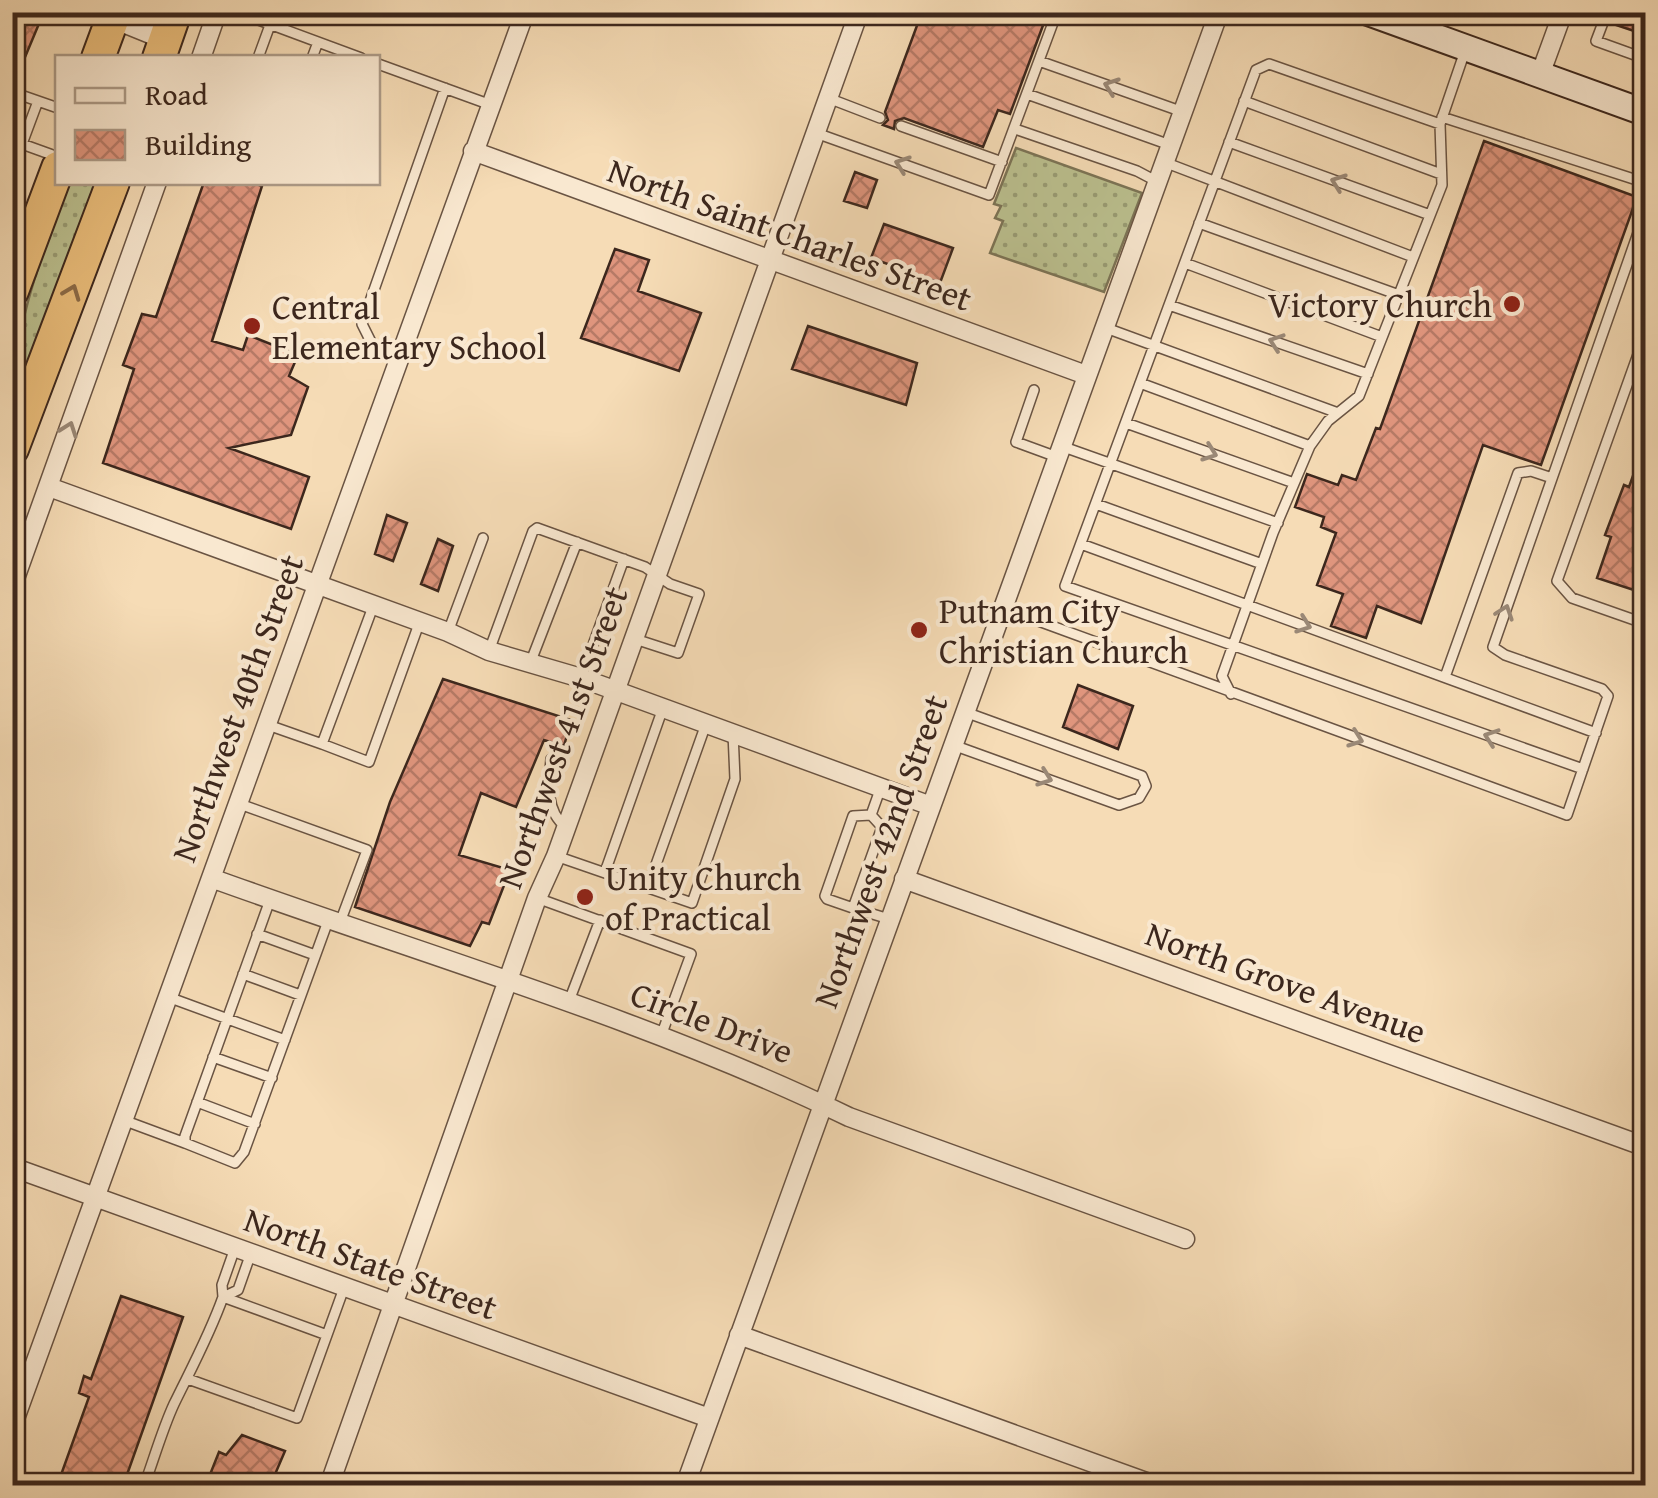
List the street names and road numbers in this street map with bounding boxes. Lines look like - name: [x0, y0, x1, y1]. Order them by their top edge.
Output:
- street label: North Saint Charles Street: [601, 144, 979, 324]
- street label: Northwest 40th Street: [158, 547, 316, 869]
- street label: Northwest 41st Street: [484, 579, 640, 895]
- street label: Northwest 42nd Street: [800, 687, 960, 1015]
- street label: North Grove Avenue: [1139, 908, 1433, 1056]
- street label: Circle Drive: [623, 968, 801, 1076]
- street label: North State Street: [237, 1194, 505, 1332]

